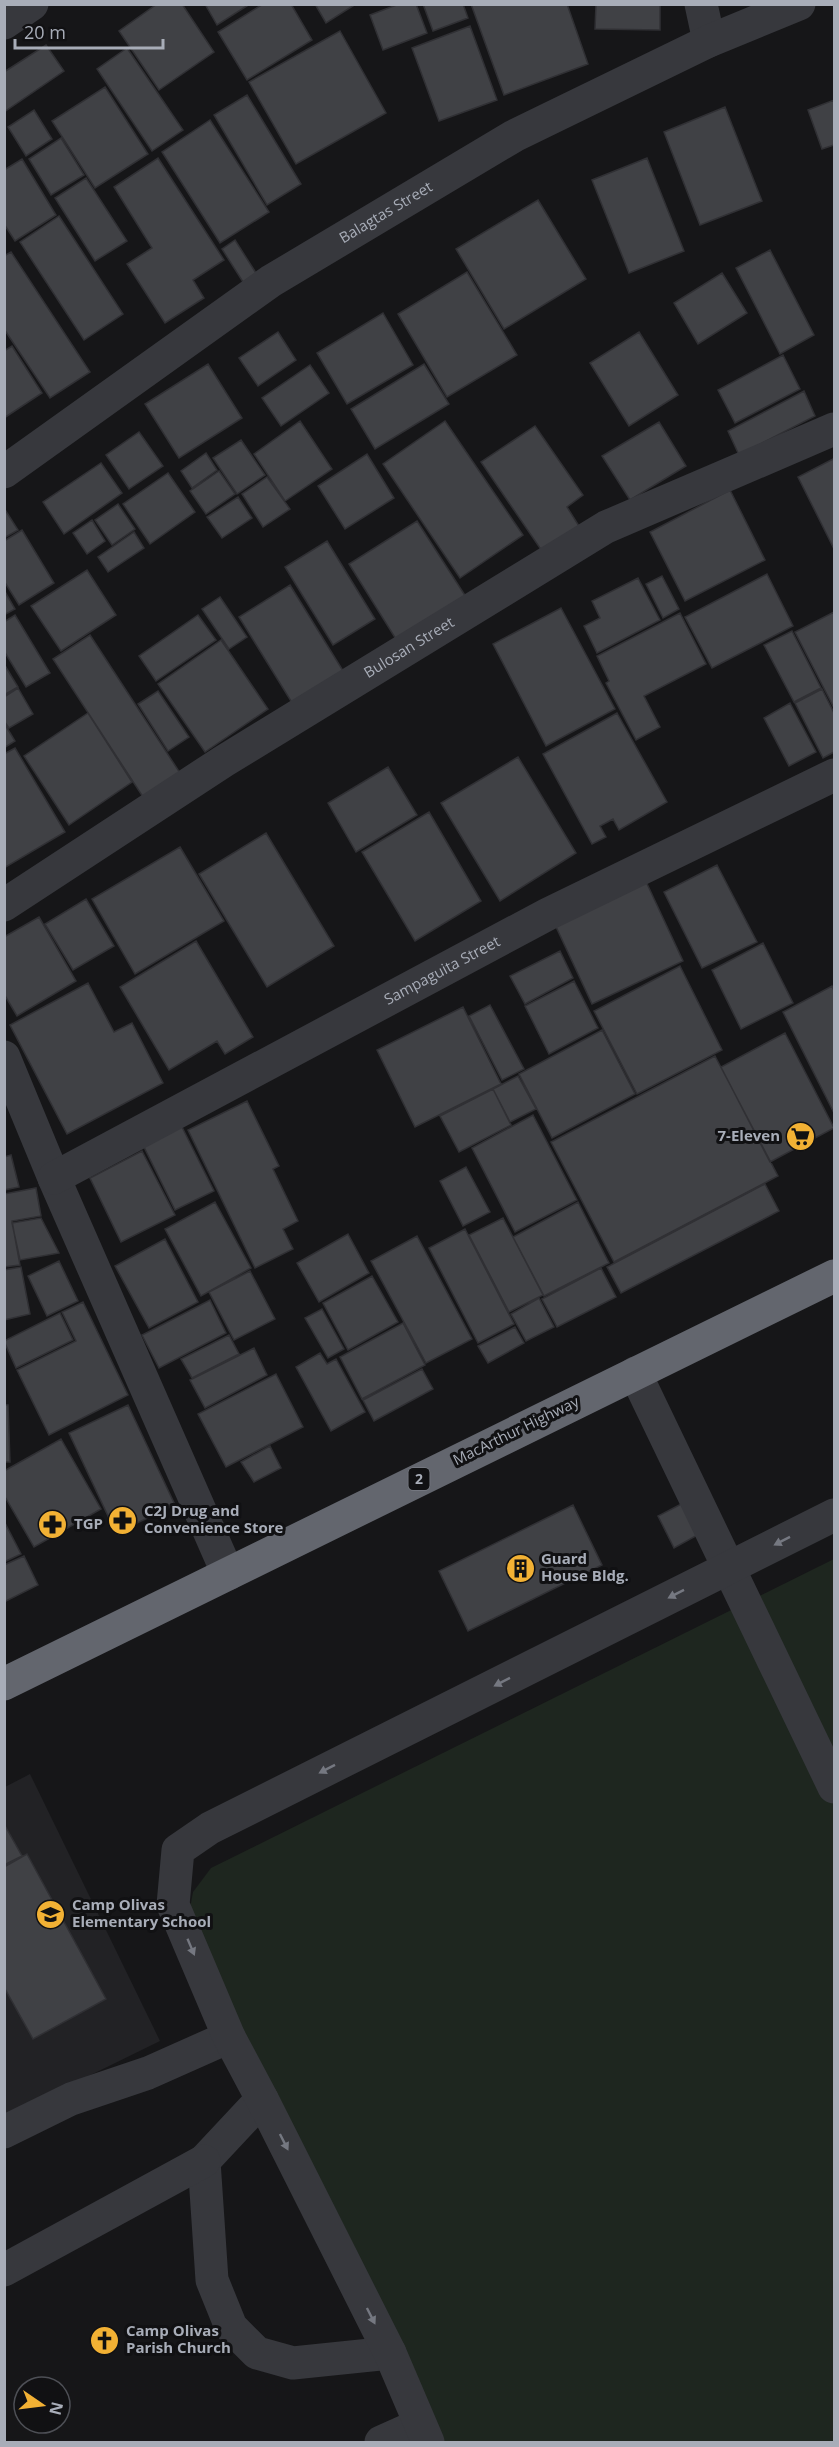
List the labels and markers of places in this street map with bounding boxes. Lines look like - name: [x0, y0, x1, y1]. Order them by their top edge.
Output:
- supermarket icon: 7-Eleven: [785, 1120, 817, 1152]
- place label: 7-Eleven: [718, 1125, 780, 1145]
- place label: C2J Drug and Convenience Store: [144, 1500, 284, 1537]
- pharmacy icon: C2J Drug and Convenience Store: [107, 1504, 139, 1536]
- pharmacy icon: TGP: [37, 1508, 69, 1540]
- place label: TGP: [74, 1513, 103, 1533]
- place label: Guard House Bldg.: [541, 1548, 629, 1585]
- building icon: Guard House Bldg.: [504, 1552, 536, 1584]
- place label: Camp Olivas Elementary School: [72, 1894, 211, 1931]
- school or university icon: Camp Olivas Elementary School: [35, 1898, 67, 1930]
- place label: Camp Olivas Parish Church: [126, 2320, 231, 2357]
- church icon: Camp Olivas Parish Church: [89, 2324, 121, 2356]

